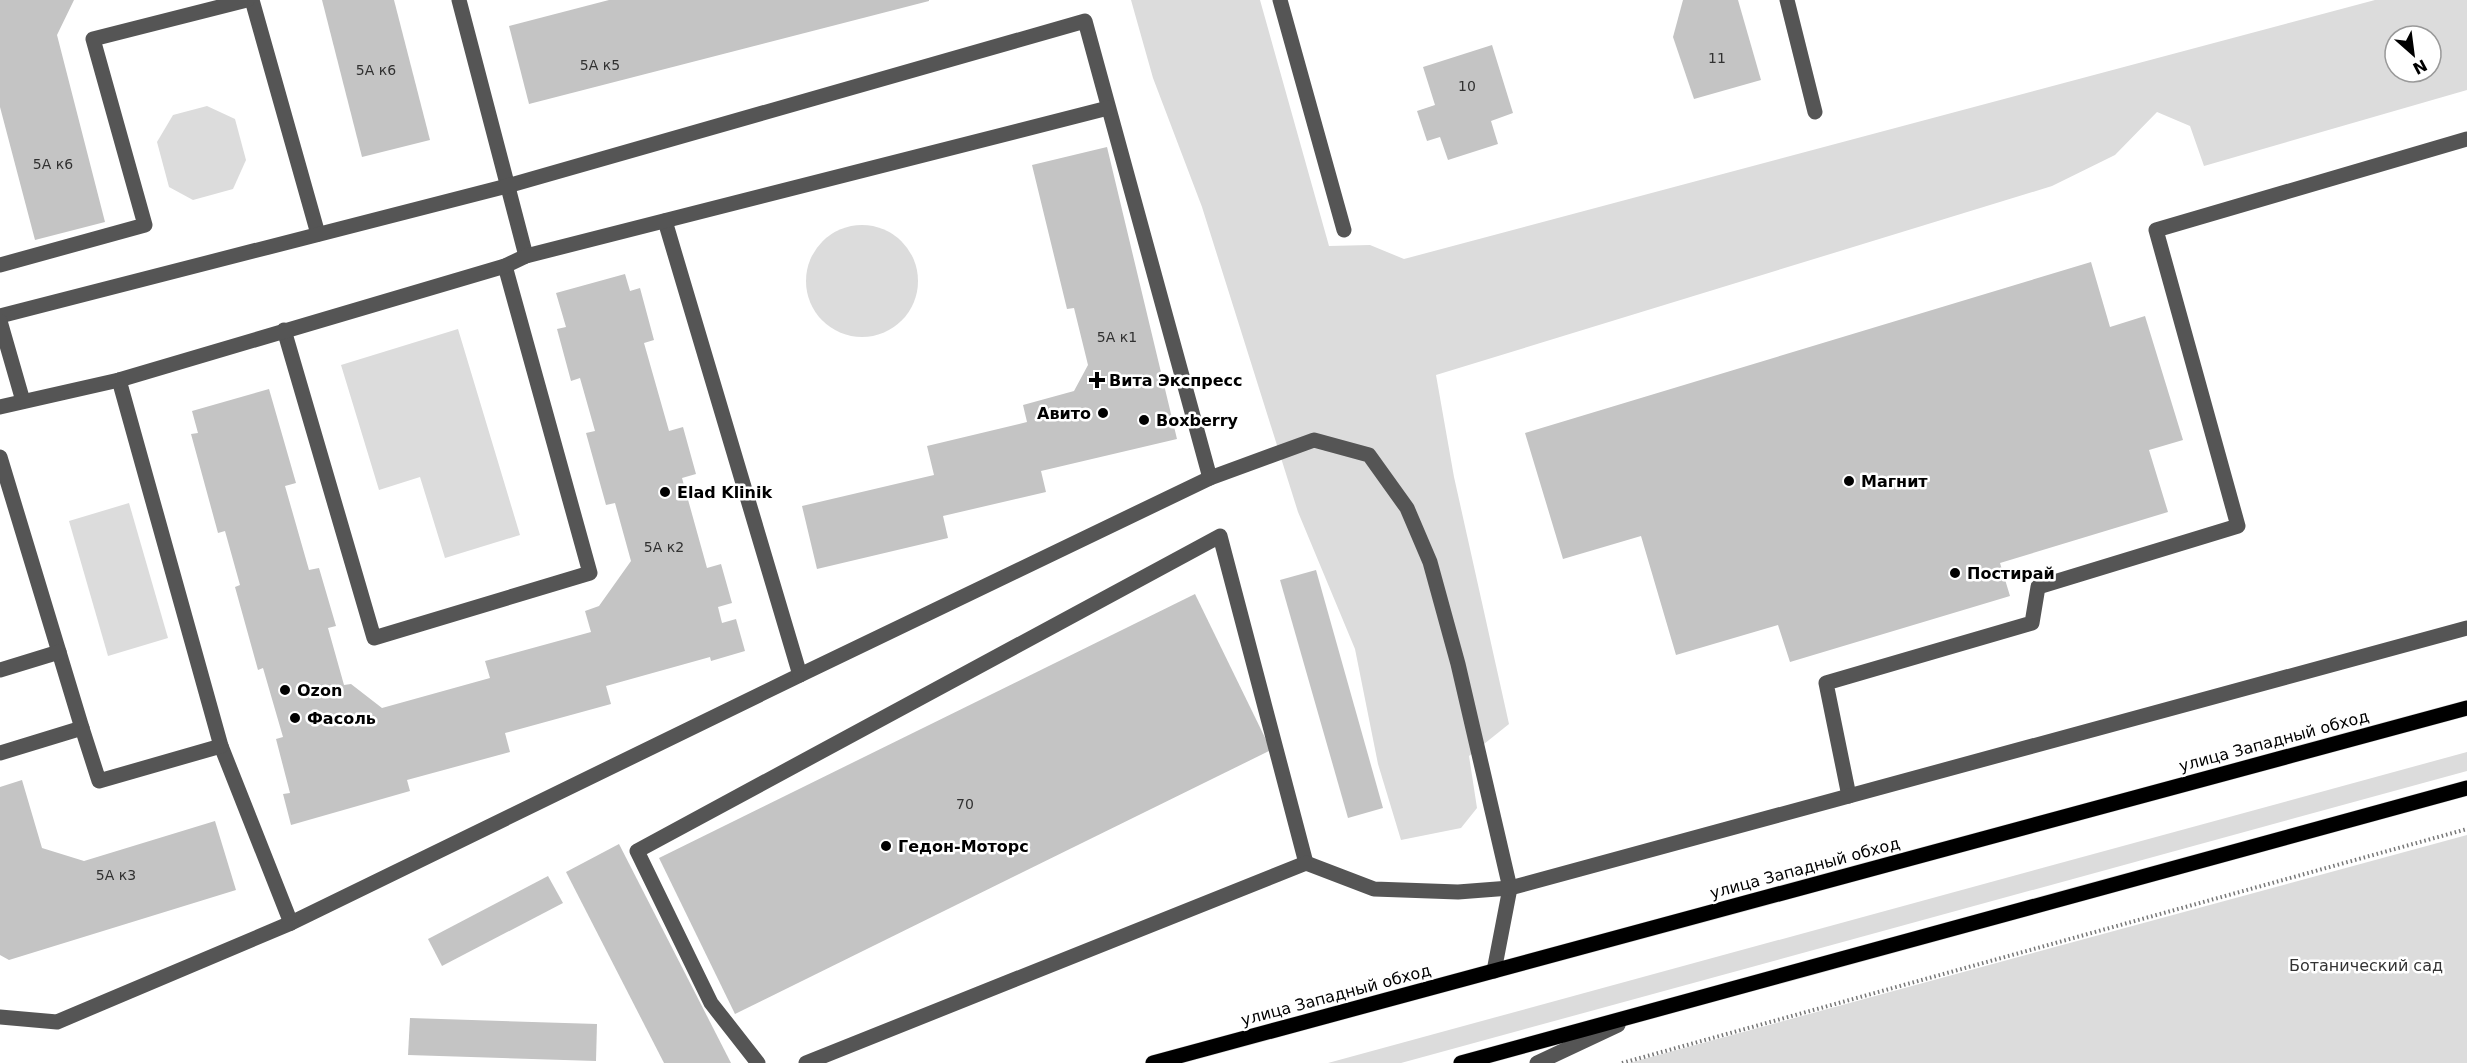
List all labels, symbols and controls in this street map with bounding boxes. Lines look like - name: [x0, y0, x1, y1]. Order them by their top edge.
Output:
- north arrow: [2383, 24, 2443, 84]
- house number: 11: [1708, 50, 1726, 66]
- text: N: [2409, 55, 2430, 78]
- house number: 5А к5: [580, 57, 620, 73]
- house number: 5А к6: [356, 62, 396, 78]
- house number: 10: [1458, 78, 1476, 94]
- house number: 5А к6: [33, 156, 73, 172]
- house number: 5А к1: [1097, 329, 1137, 345]
- place label: Вита Экспресс: [1109, 371, 1242, 390]
- marker: Вита Экспресс: [1090, 373, 1104, 387]
- place label: Авито: [1037, 404, 1091, 423]
- marker: Авито: [1096, 406, 1110, 420]
- place label: Boxberry: [1156, 411, 1239, 430]
- marker: Boxberry: [1137, 413, 1151, 427]
- place label: Магнит: [1861, 472, 1928, 491]
- marker: Магнит: [1842, 474, 1856, 488]
- place label: Elad Klinik: [677, 483, 772, 502]
- marker: Elad Klinik: [658, 485, 672, 499]
- house number: 5А к2: [644, 539, 684, 555]
- place label: Постирай: [1967, 564, 2055, 583]
- marker: Постирай: [1948, 566, 1962, 580]
- place label: Ozon: [297, 681, 342, 700]
- marker: Ozon: [278, 683, 292, 697]
- street label: улица Западный обход: [2177, 706, 2371, 776]
- place label: Фасоль: [307, 709, 376, 728]
- marker: Фасоль: [288, 711, 302, 725]
- house number: 70: [956, 796, 974, 812]
- street label: улица Западный обход: [1708, 833, 1902, 903]
- place label: Гедон-Моторс: [898, 837, 1029, 856]
- marker: Гедон-Моторс: [879, 839, 893, 853]
- house number: 5А к3: [96, 867, 136, 883]
- park label: Ботанический сад: [2289, 956, 2443, 975]
- street label: улица Западный обход: [1239, 960, 1433, 1030]

